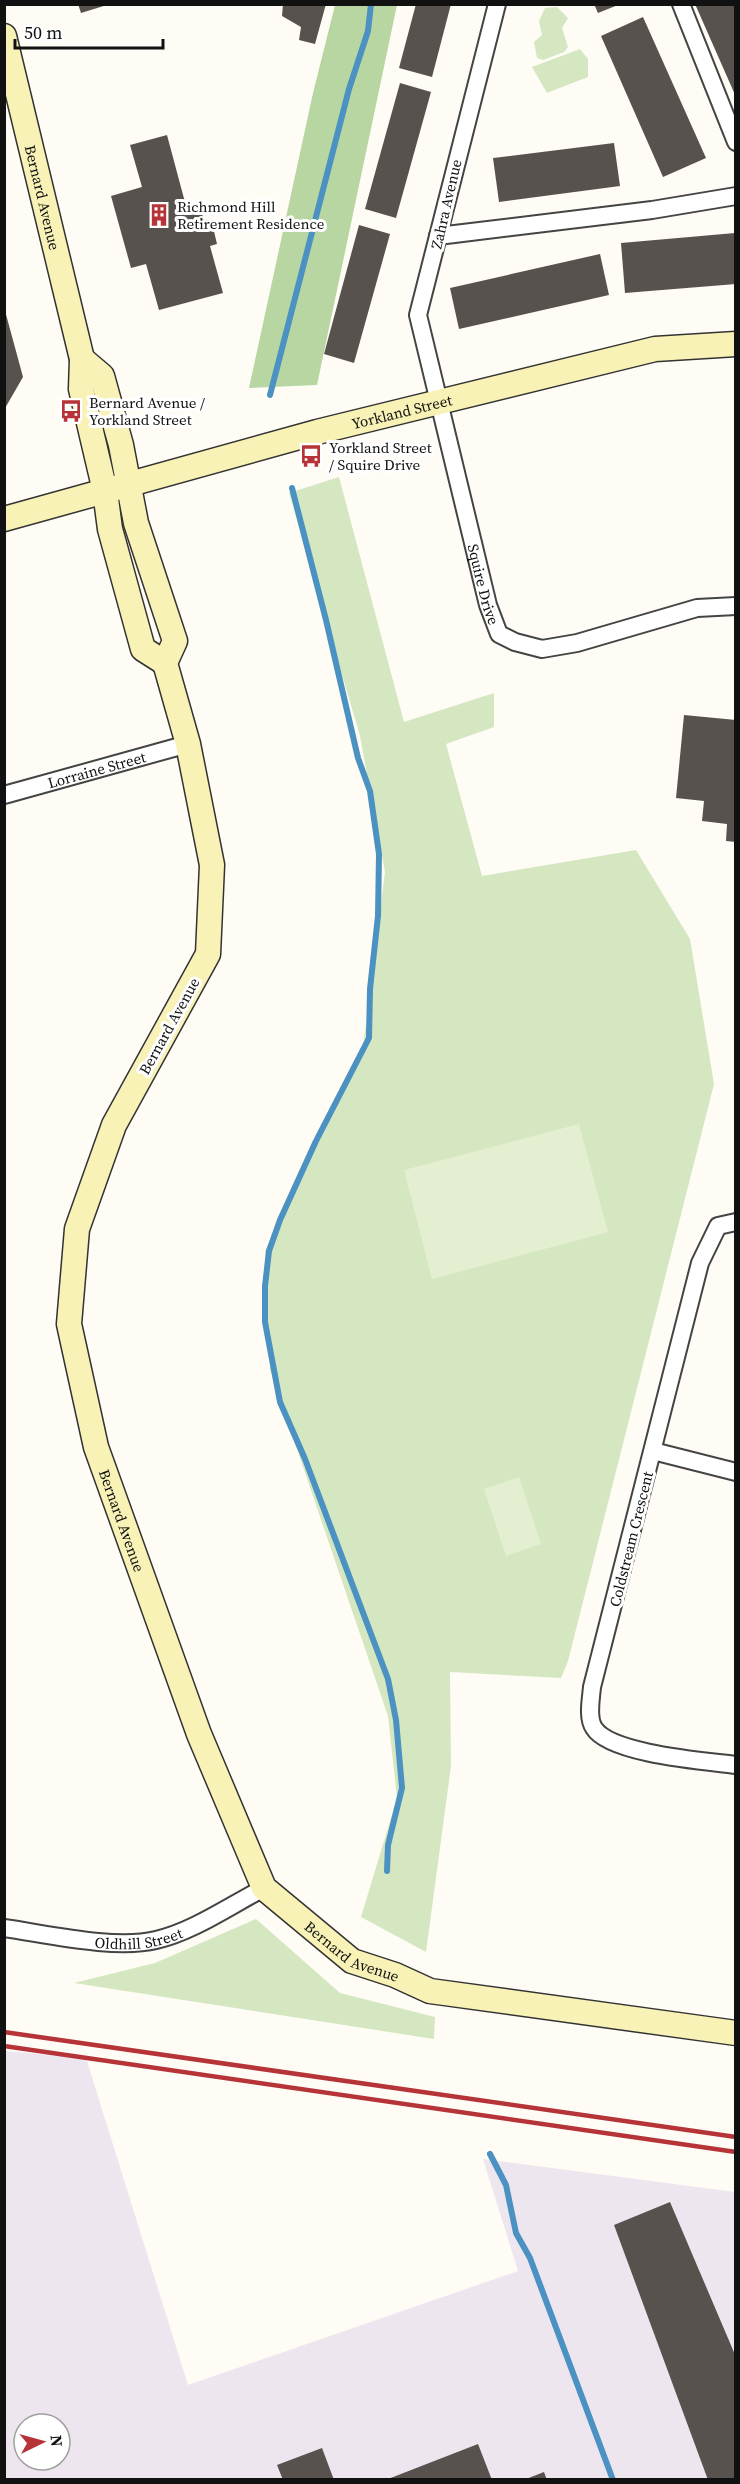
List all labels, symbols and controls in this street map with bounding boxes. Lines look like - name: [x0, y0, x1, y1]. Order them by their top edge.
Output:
- scale bar: [15, 12, 164, 50]
- text: 50 m: [24, 20, 62, 45]
- street label: Bernard Avenue: [20, 143, 66, 252]
- street label: Zahra Avenue: [425, 157, 467, 251]
- place label: Richmond Hill Retirement Residence: [177, 196, 325, 234]
- building icon: Richmond Hill Retirement Residence: [146, 202, 172, 228]
- street label: Yorkland Street: [349, 389, 454, 434]
- place label: Bernard Avenue / Yorkland Street: [89, 392, 205, 430]
- bus stop icon: Bernard Avenue / Yorkland Street: [58, 398, 84, 424]
- place label: Yorkland Street / Squire Drive: [329, 437, 432, 475]
- bus stop icon: Yorkland Street / Squire Drive: [298, 443, 324, 469]
- street label: Squire Drive: [463, 542, 505, 628]
- street label: Lorraine Street: [45, 746, 148, 793]
- street label: Bernard Avenue: [134, 974, 204, 1078]
- street label: Bernard Avenue: [94, 1466, 150, 1575]
- street label: Coldstream Crescent: [604, 1469, 658, 1609]
- street label: Bernard Avenue: [300, 1916, 403, 1986]
- street label: Oldhill Street: [94, 1922, 186, 1954]
- north arrow: [12, 2412, 72, 2472]
- text: N: [45, 2434, 68, 2448]

